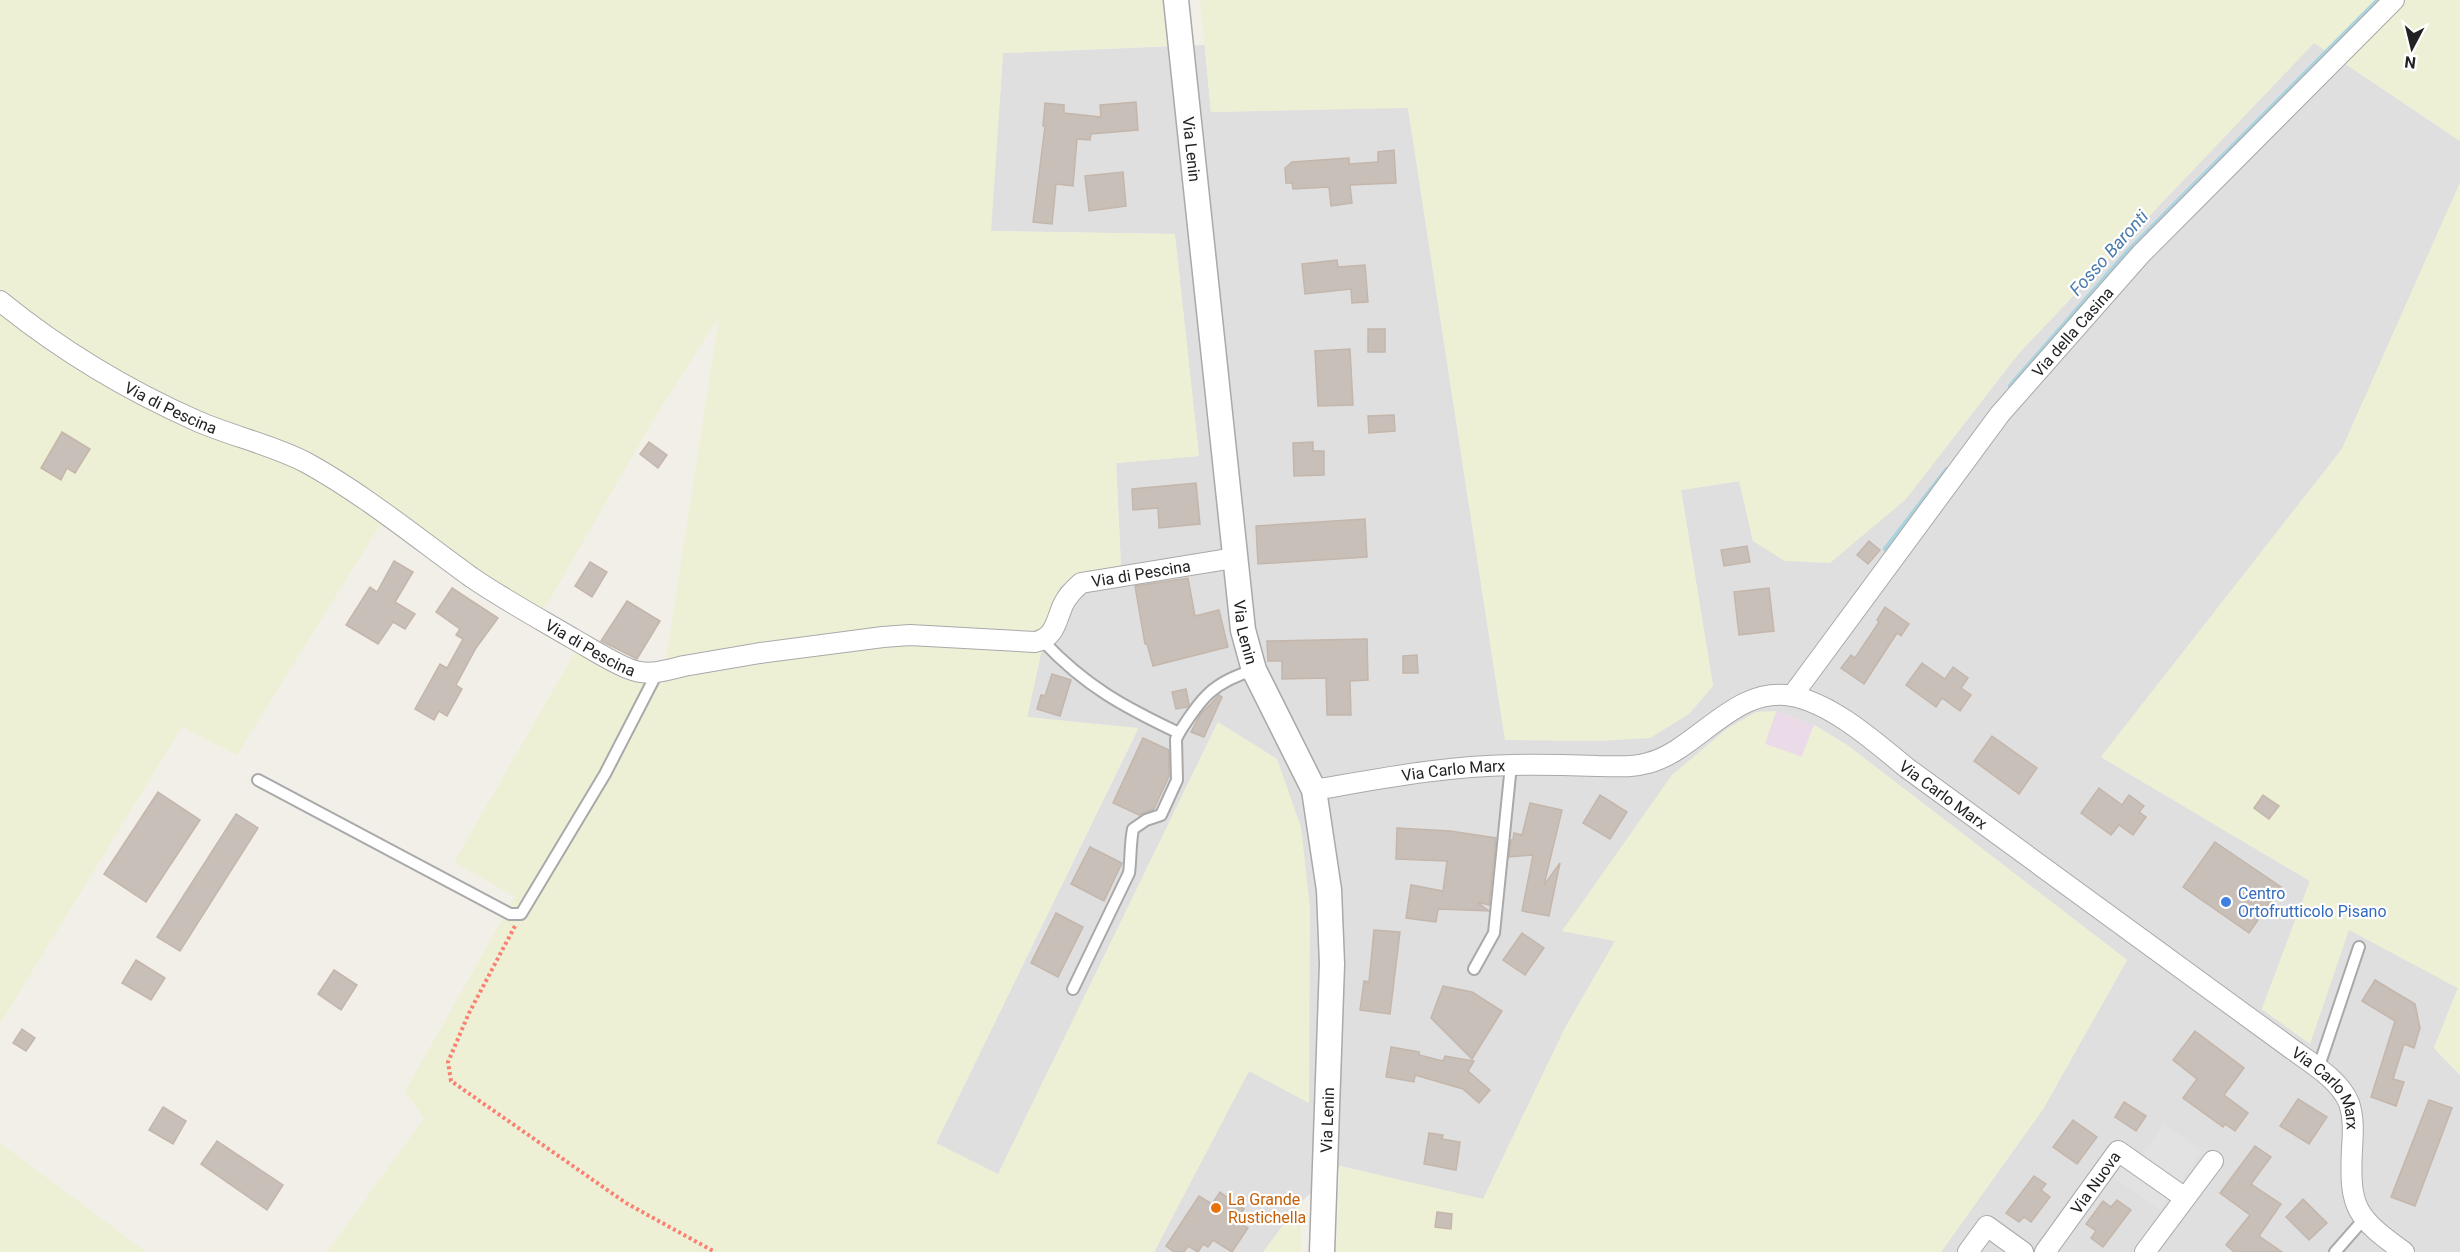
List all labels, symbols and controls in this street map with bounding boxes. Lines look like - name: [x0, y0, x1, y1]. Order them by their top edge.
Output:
- north arrow: [2382, 18, 2442, 78]
- text: N: [2403, 52, 2417, 73]
- street label: Via Lenin: [1178, 116, 1204, 183]
- water label: Fosso Baronti: [2065, 205, 2153, 300]
- street label: Via della Casina: [2028, 283, 2117, 381]
- street label: Via di Pescina: [121, 378, 219, 438]
- street label: Via di Pescina: [1090, 556, 1192, 591]
- street label: Via Lenin: [1230, 599, 1261, 667]
- street label: Via di Pescina: [542, 616, 638, 680]
- street label: Via Carlo Marx: [1400, 756, 1506, 785]
- street label: Via Carlo Marx: [1895, 757, 1991, 833]
- place label: Centro Ortofrutticolo Pisano: [2238, 884, 2387, 921]
- marker: Centro Ortofrutticolo Pisano: [2219, 895, 2233, 909]
- street label: Via Carlo Marx: [2288, 1043, 2362, 1130]
- street label: Via Lenin: [1317, 1087, 1338, 1153]
- street label: Via Nuova: [2067, 1148, 2125, 1217]
- place label: La Grande Rustichella: [1228, 1190, 1306, 1227]
- marker: La Grande Rustichella: [1209, 1201, 1223, 1215]

